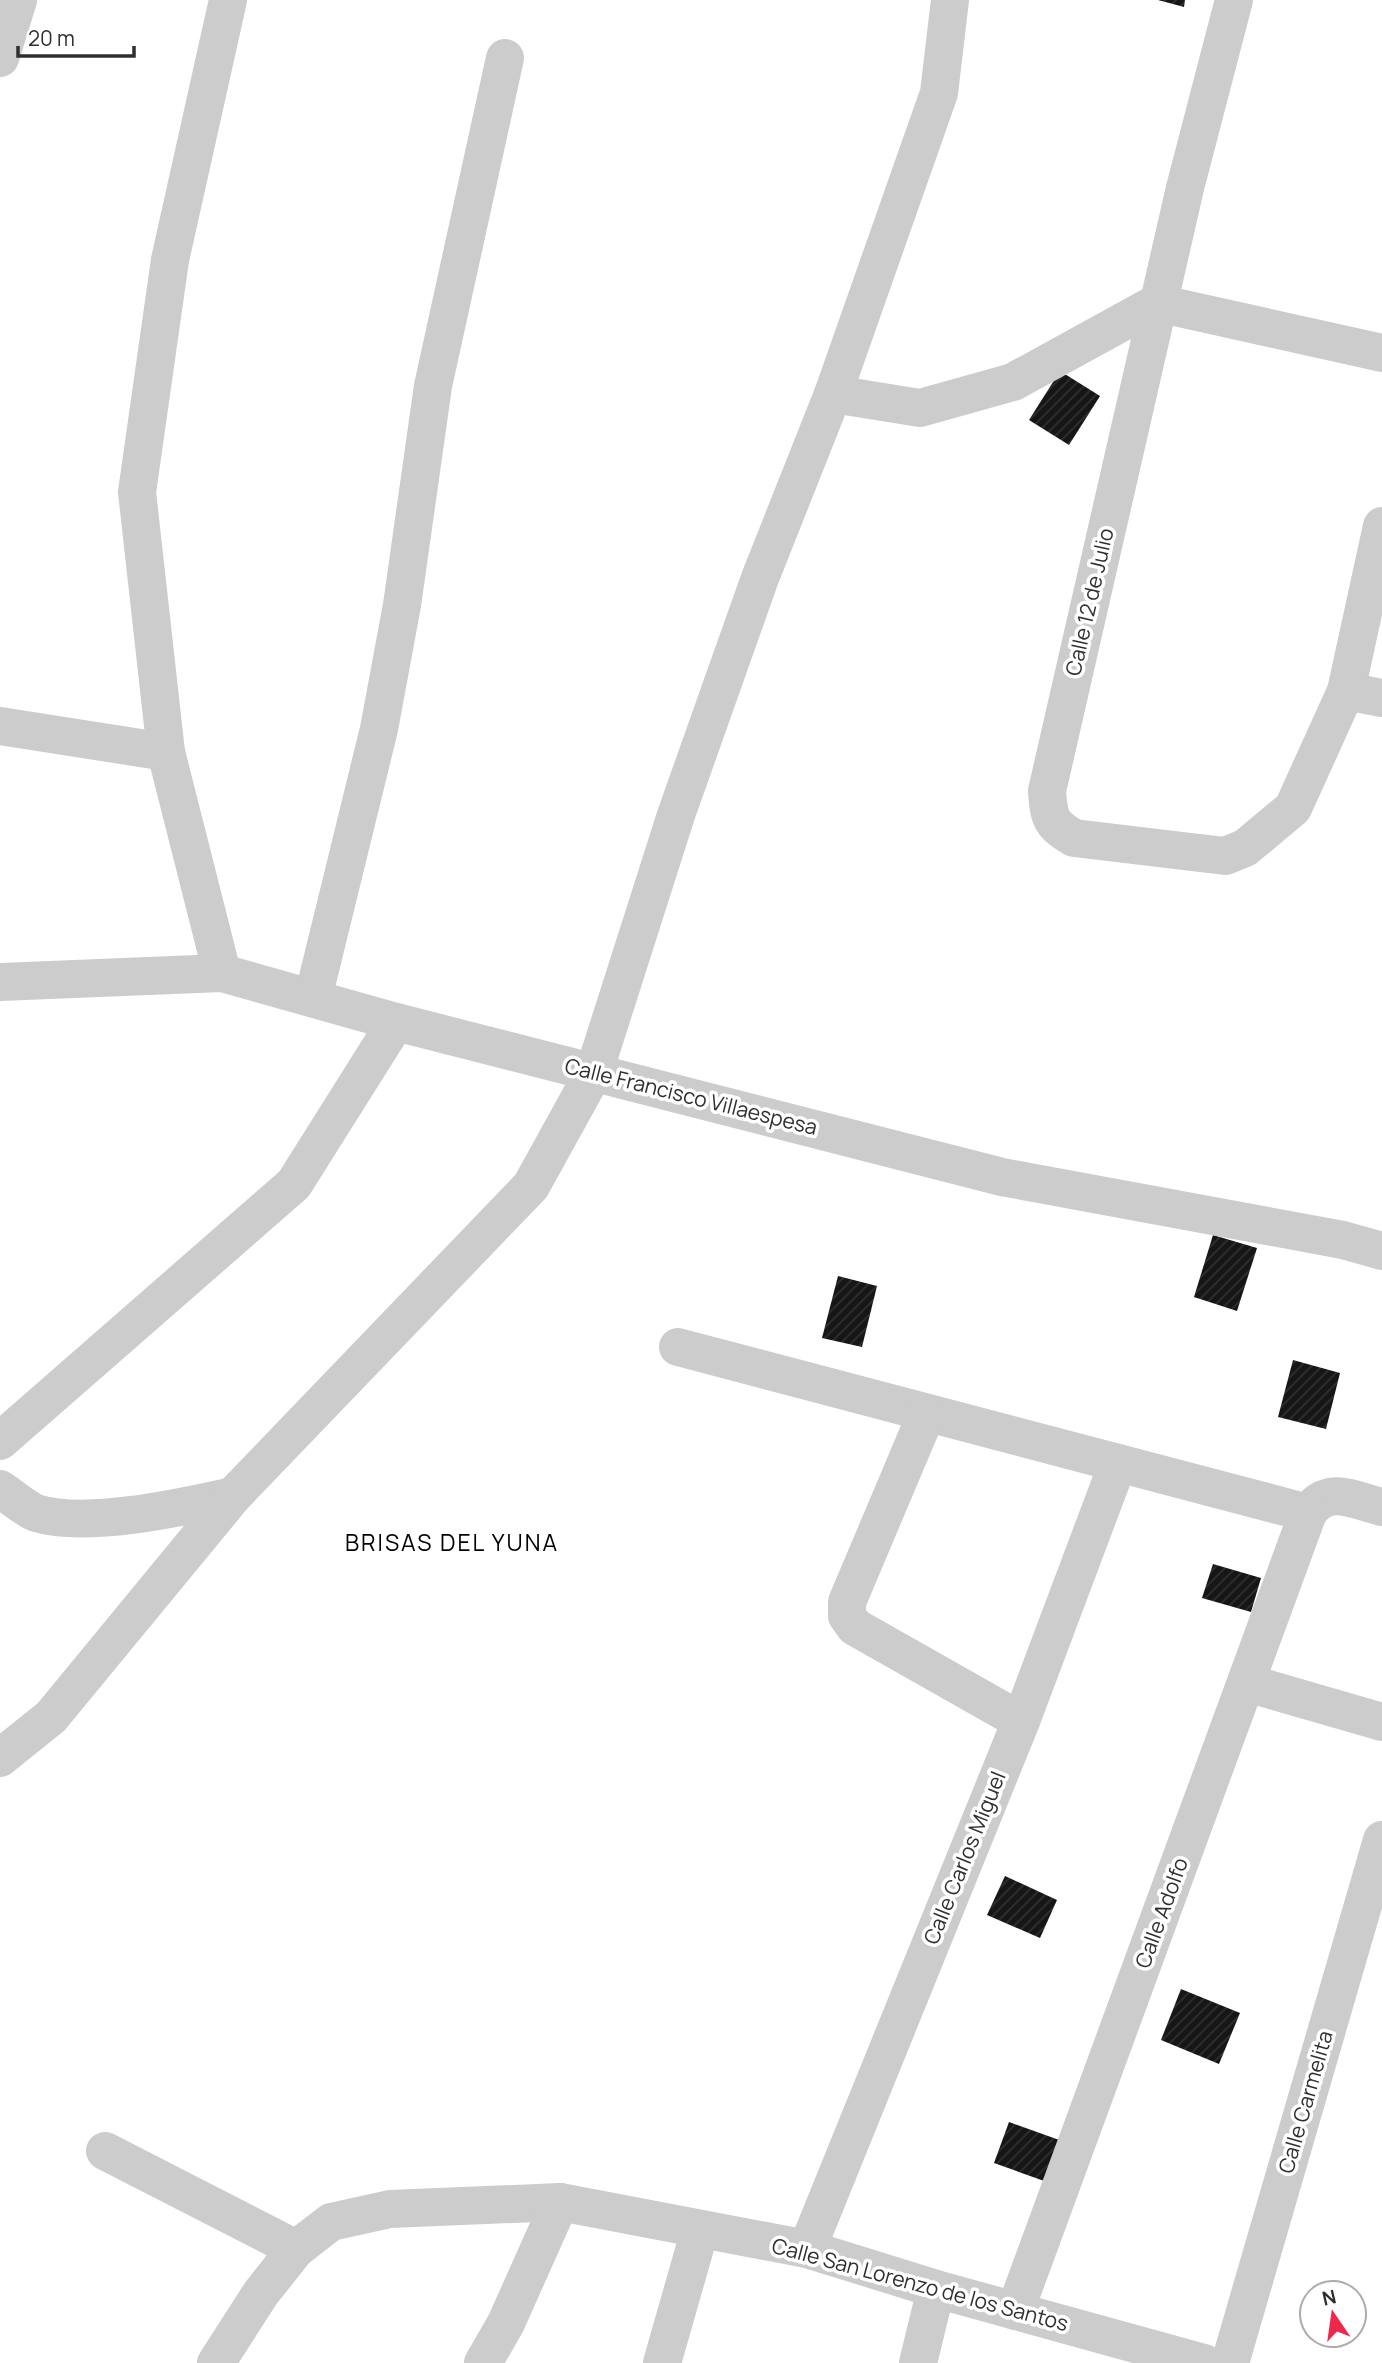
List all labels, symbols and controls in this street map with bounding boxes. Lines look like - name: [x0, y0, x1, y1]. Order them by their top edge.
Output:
- scale bar: [18, 14, 133, 58]
- text: 20 m: [28, 24, 75, 52]
- street label: Calle 12 de Julio: [1058, 525, 1120, 678]
- street label: Calle Francisco Villaespesa: [562, 1051, 820, 1141]
- district label: BRISAS DEL YUNA: [345, 1526, 559, 1558]
- street label: Calle Carlos Miguel: [917, 1767, 1012, 1948]
- street label: Calle Adolfo: [1128, 1854, 1194, 1972]
- street label: Calle Carmelita: [1271, 2027, 1339, 2176]
- street label: Calle San Lorenzo de los Santos: [769, 2231, 1072, 2337]
- north arrow: [1298, 2279, 1368, 2349]
- text: N: [1320, 2283, 1339, 2312]

